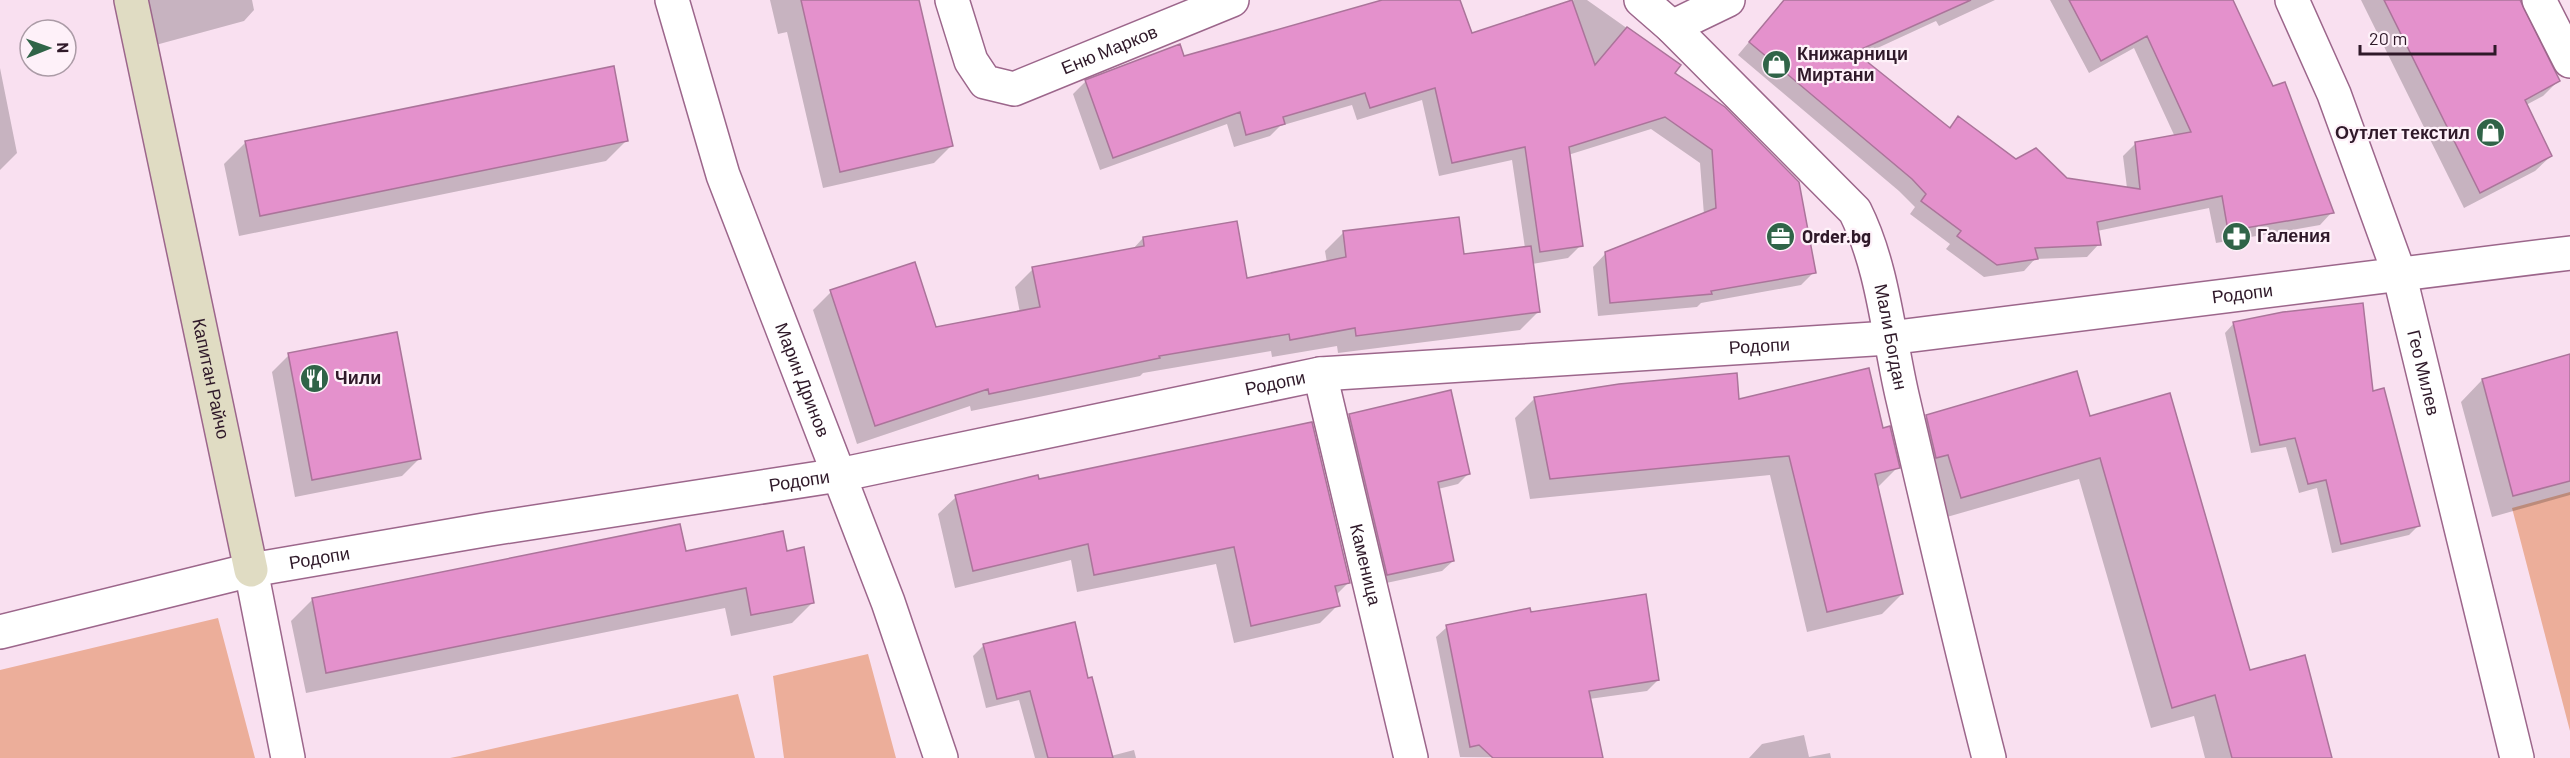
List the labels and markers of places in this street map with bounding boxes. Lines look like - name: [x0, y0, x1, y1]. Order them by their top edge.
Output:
- place label: Книжарници Миртани: [1797, 42, 1908, 85]
- shop icon: Книжарници Миртани: [1760, 48, 1792, 80]
- shop icon: Оутлет текстил: [2475, 117, 2507, 149]
- place label: Оутлет текстил: [2335, 121, 2470, 143]
- pharmacy icon: Галения: [2220, 220, 2252, 252]
- office icon: Order.bg: [1765, 221, 1797, 253]
- place label: Галения: [2257, 224, 2331, 246]
- place label: Order.bg: [1802, 225, 1871, 247]
- restaurant icon: Чили: [298, 362, 330, 394]
- place label: Чили: [335, 366, 381, 388]

